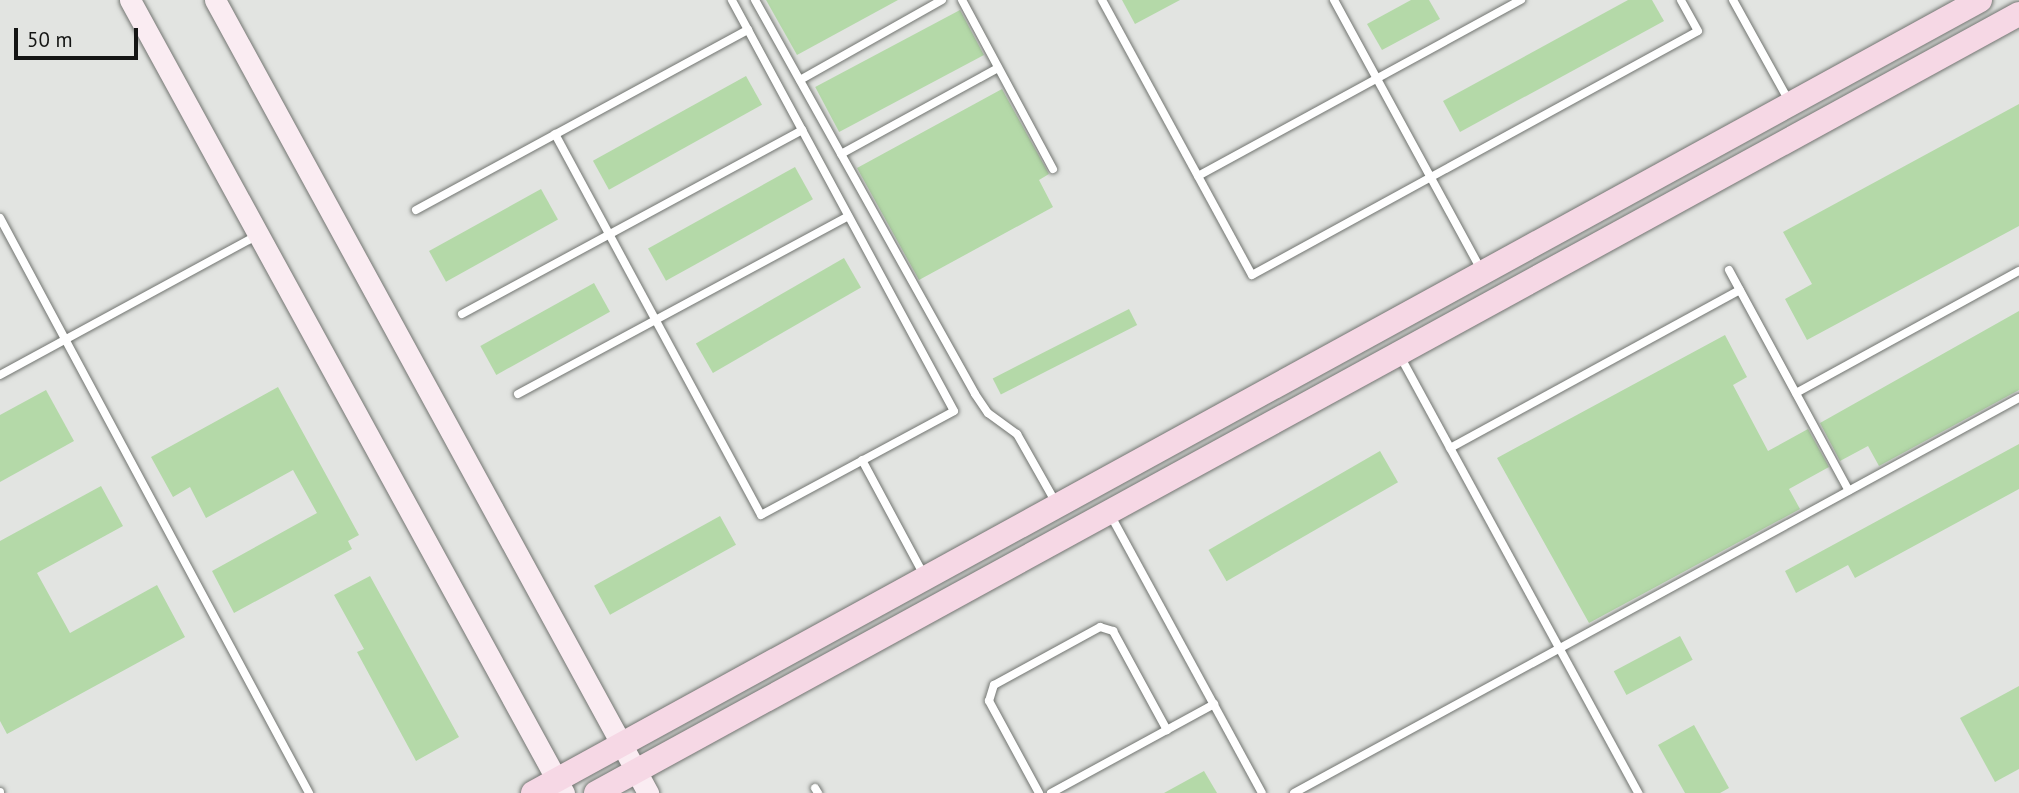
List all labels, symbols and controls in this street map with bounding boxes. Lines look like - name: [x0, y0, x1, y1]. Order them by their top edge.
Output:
- scale bar: [18, 14, 142, 58]
- text: 50 m: [27, 26, 73, 53]

